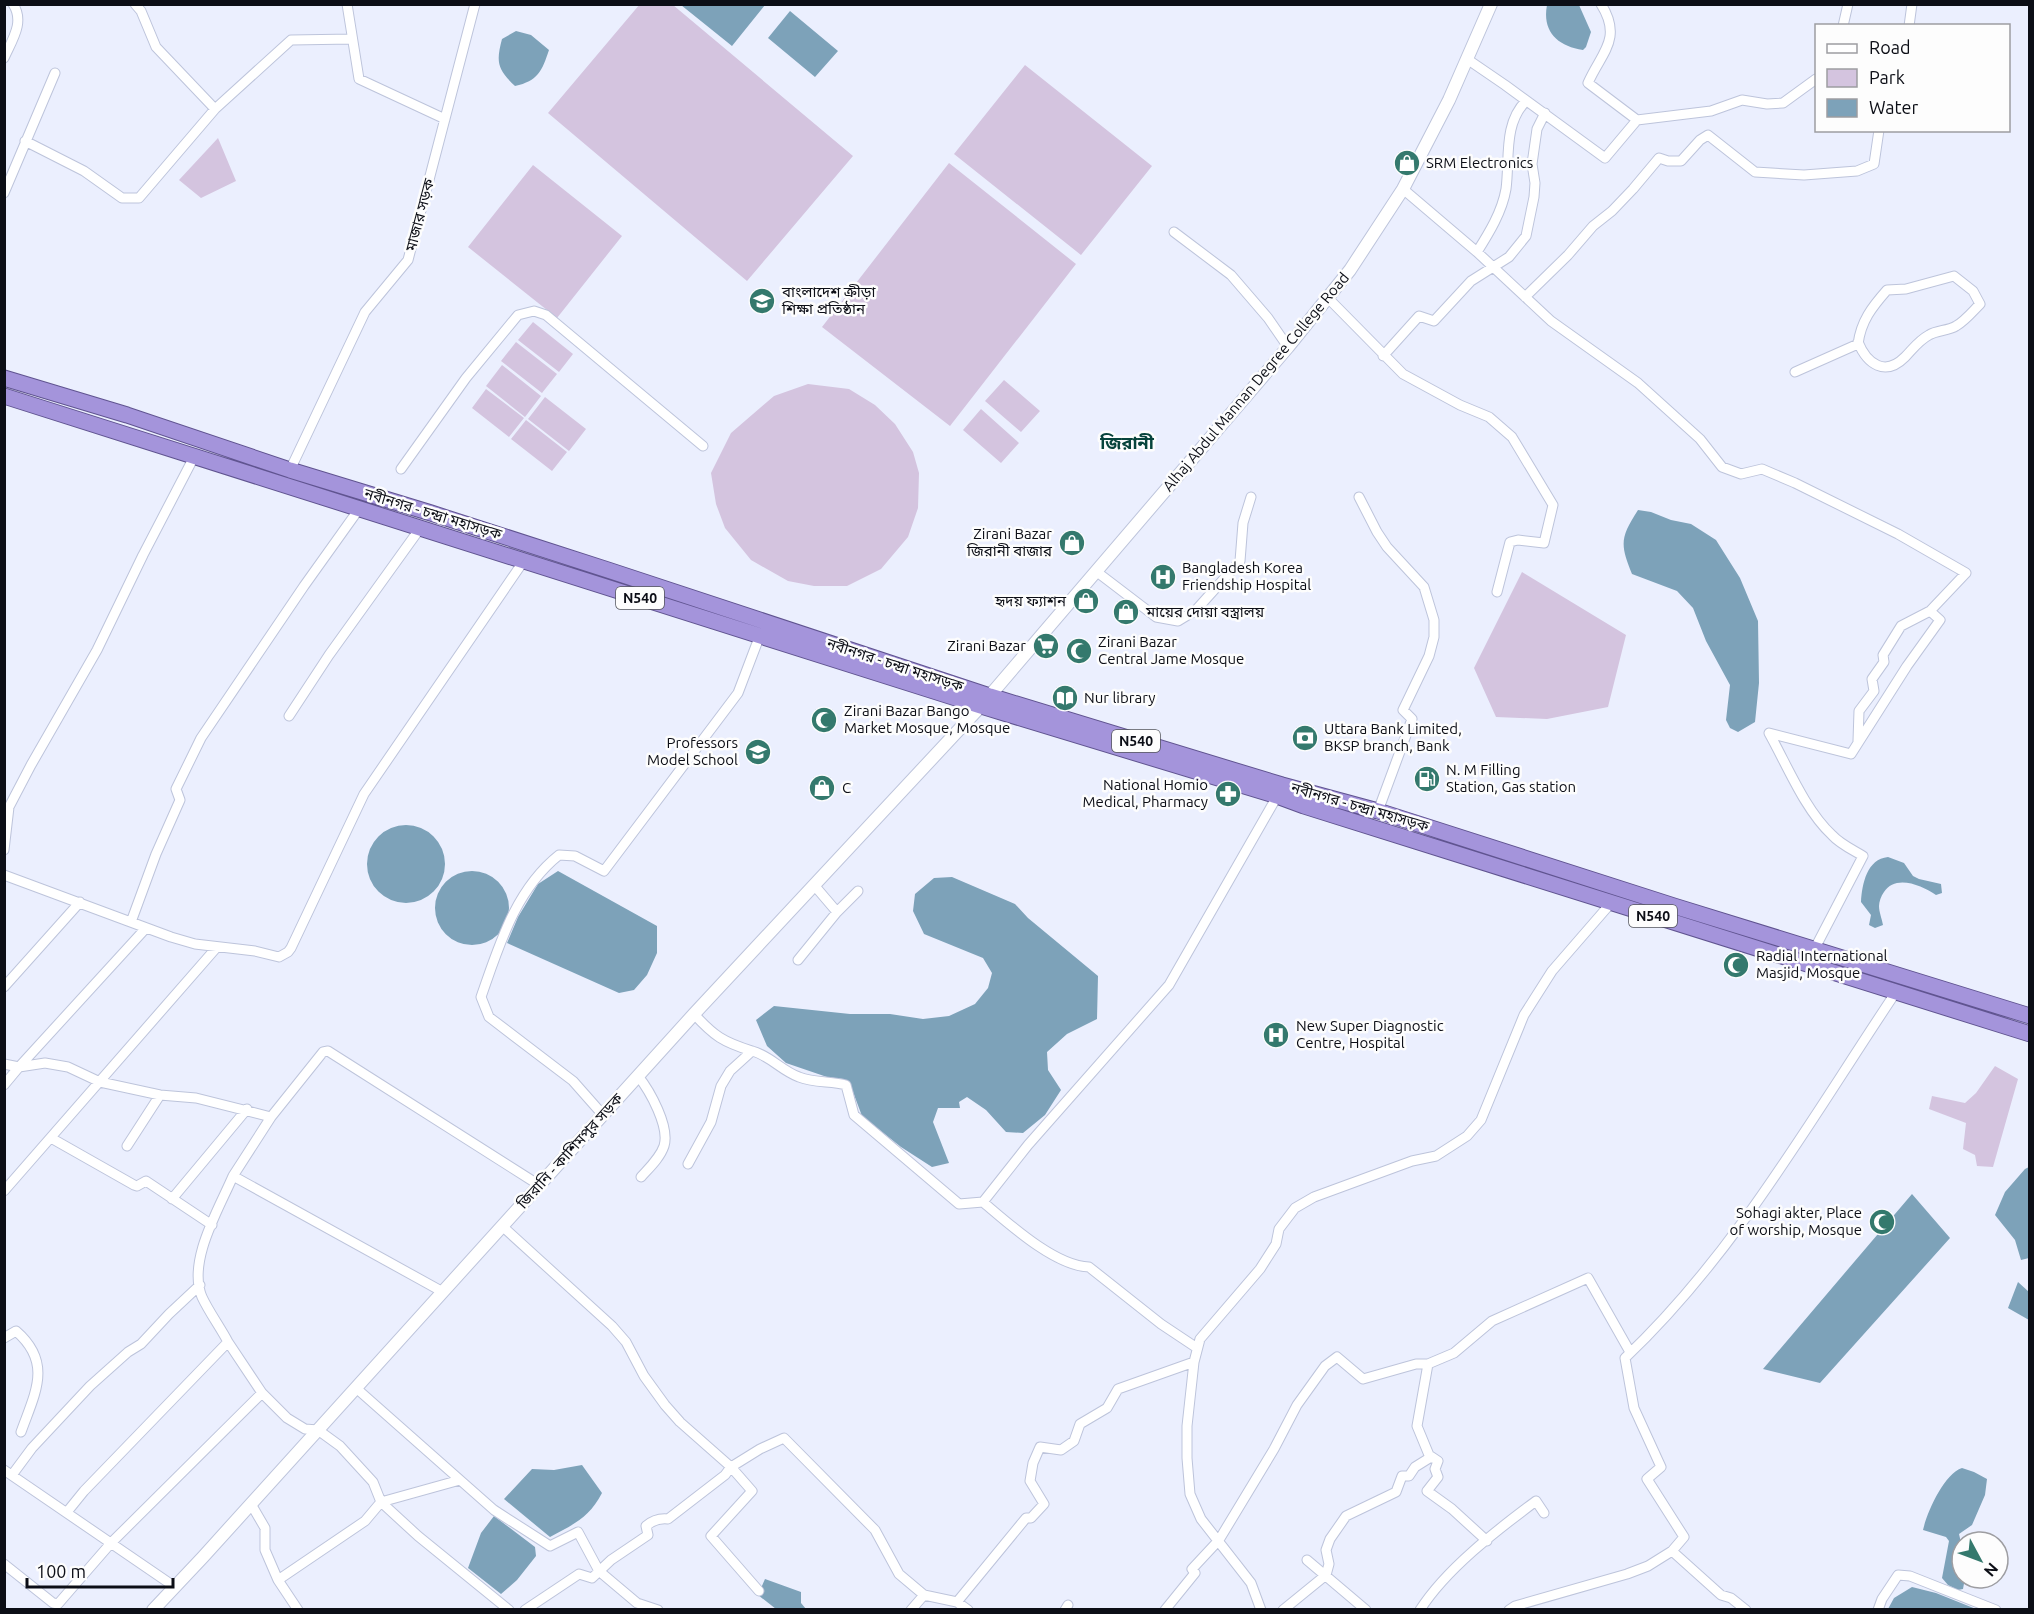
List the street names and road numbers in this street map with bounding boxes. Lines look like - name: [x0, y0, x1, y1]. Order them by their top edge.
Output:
- street label: মাজার সড়ক: [401, 176, 438, 254]
- street label: Alhaj Abdul Mannan Degree College Road: [1159, 269, 1352, 494]
- street label: নবীনগর - চন্দ্রা মহাসড়ক: [362, 484, 505, 543]
- road number: N540: [616, 587, 664, 609]
- street label: নবীনগর - চন্দ্রা মহাসড়ক: [824, 634, 966, 695]
- road number: N540: [1112, 730, 1160, 752]
- street label: নবীনগর - চন্দ্রা মহাসড়ক: [1288, 778, 1432, 835]
- road number: N540: [1629, 905, 1677, 927]
- street label: জিরানি - কাশিমপুর সড়ক: [513, 1089, 627, 1213]

